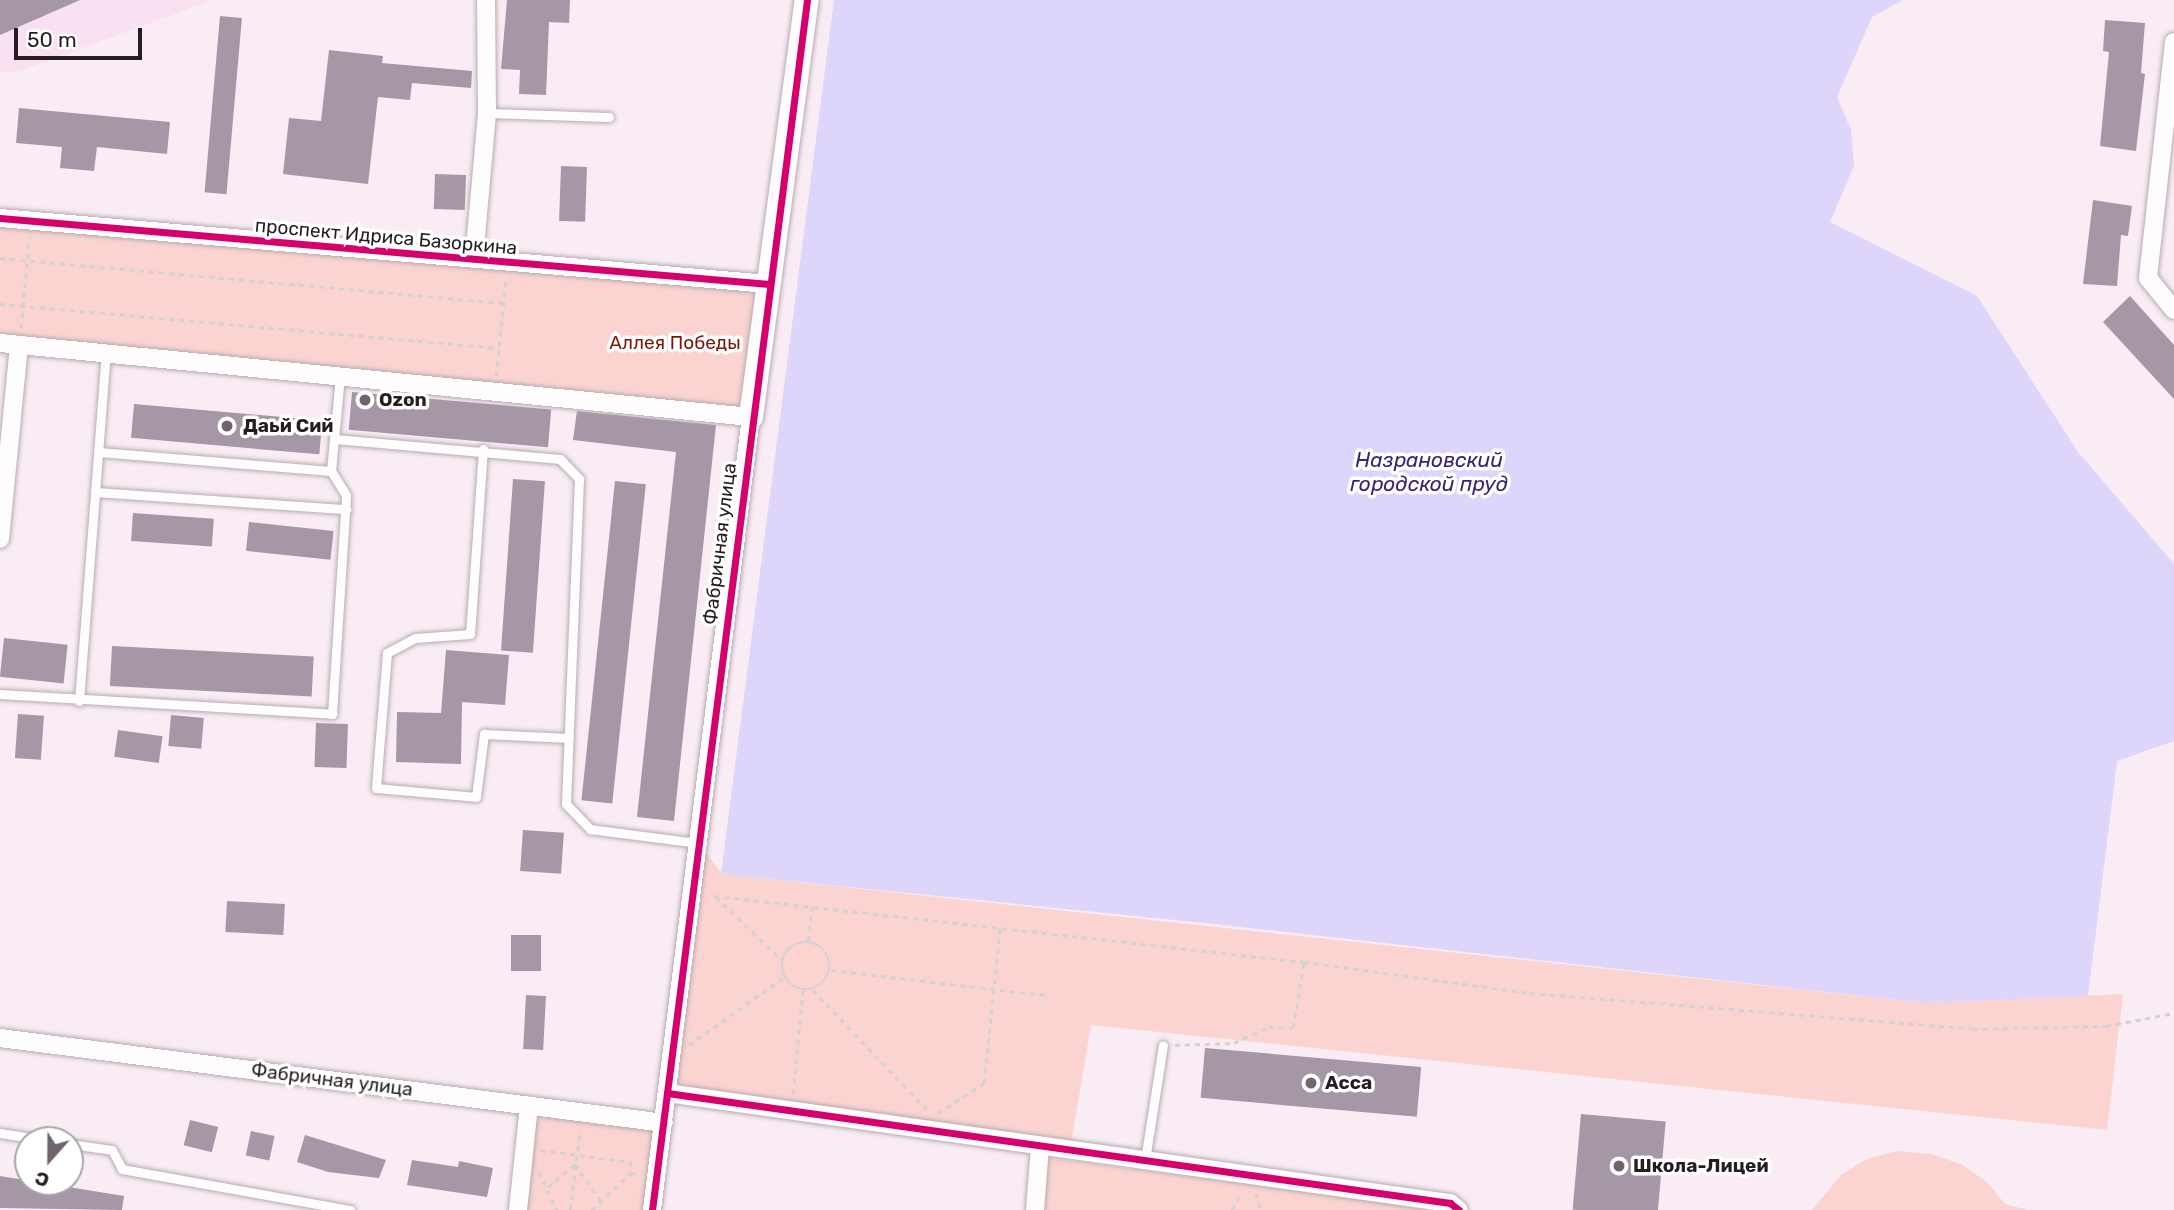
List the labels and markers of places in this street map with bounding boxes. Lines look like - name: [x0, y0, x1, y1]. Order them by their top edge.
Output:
- place label: Ozon: [379, 389, 427, 411]
- marker: Ozon: [357, 392, 373, 408]
- place label: Даьй Сий: [243, 415, 333, 437]
- marker: Даьй Сий: [217, 416, 237, 436]
- place label: Асса: [1325, 1072, 1372, 1094]
- marker: Асса: [1303, 1075, 1319, 1091]
- place label: Школа-Лицей: [1633, 1155, 1769, 1177]
- marker: Школа-Лицей: [1611, 1158, 1627, 1174]

